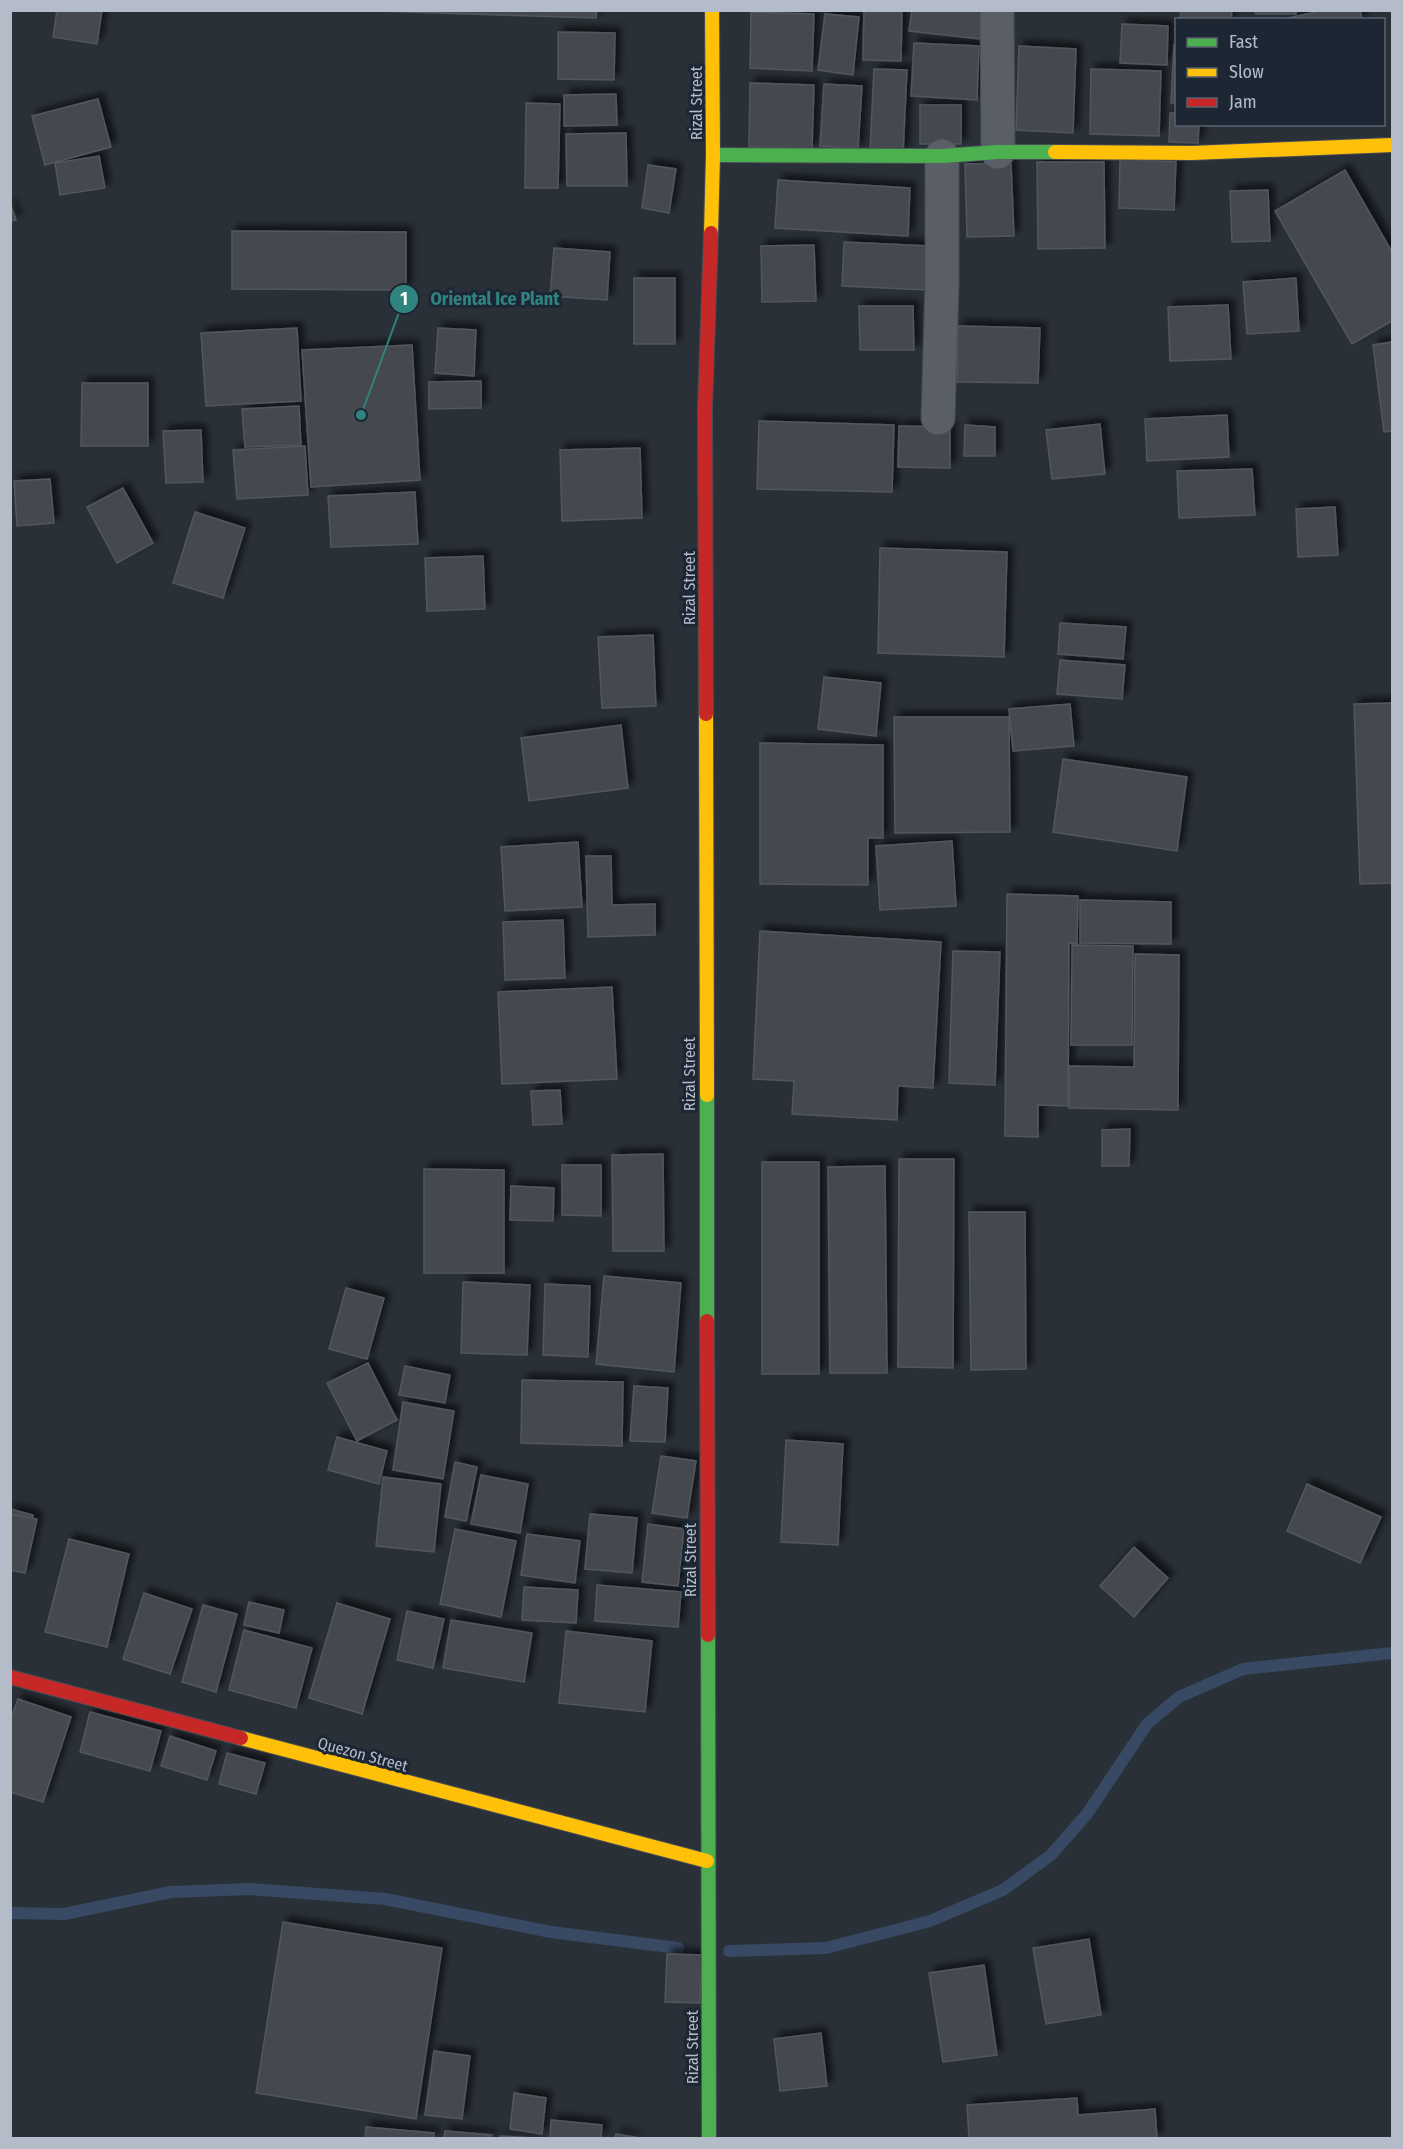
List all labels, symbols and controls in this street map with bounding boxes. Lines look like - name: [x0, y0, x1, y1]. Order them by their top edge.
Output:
- legend: [1175, 18, 1385, 126]
- text: Fast: [1229, 31, 1258, 53]
- text: Slow: [1229, 61, 1264, 83]
- street label: Rizal Street: [687, 65, 706, 140]
- text: Jam: [1229, 91, 1257, 113]
- callout: Oriental Ice Plant: [389, 281, 572, 317]
- text: 1: [400, 288, 408, 310]
- text: Oriental Ice Plant: [430, 288, 560, 310]
- street label: Rizal Street: [680, 550, 699, 625]
- street label: Rizal Street: [680, 1036, 699, 1111]
- street label: Rizal Street: [681, 1522, 700, 1597]
- street label: Quezon Street: [316, 1733, 411, 1776]
- street label: Rizal Street: [683, 2009, 702, 2084]

